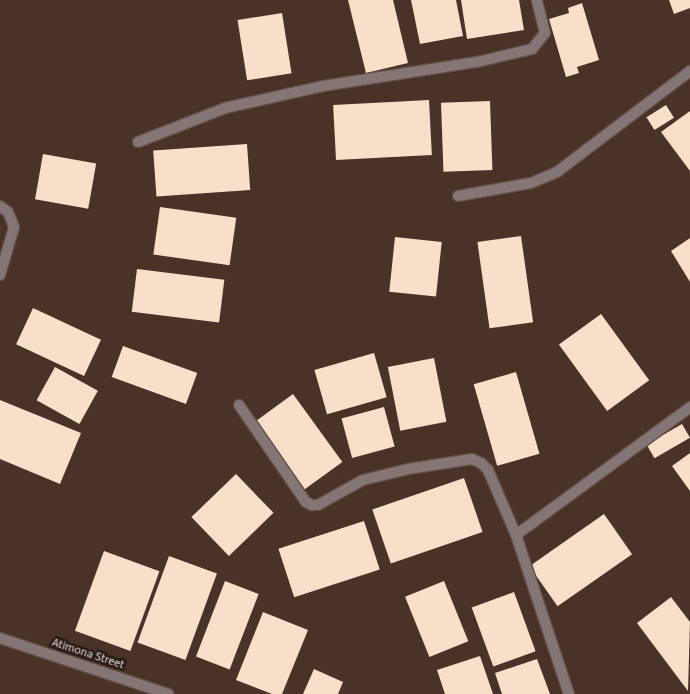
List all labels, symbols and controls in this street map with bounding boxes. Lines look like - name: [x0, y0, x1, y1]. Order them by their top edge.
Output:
- street label: Atimona Street: [50, 636, 126, 672]

